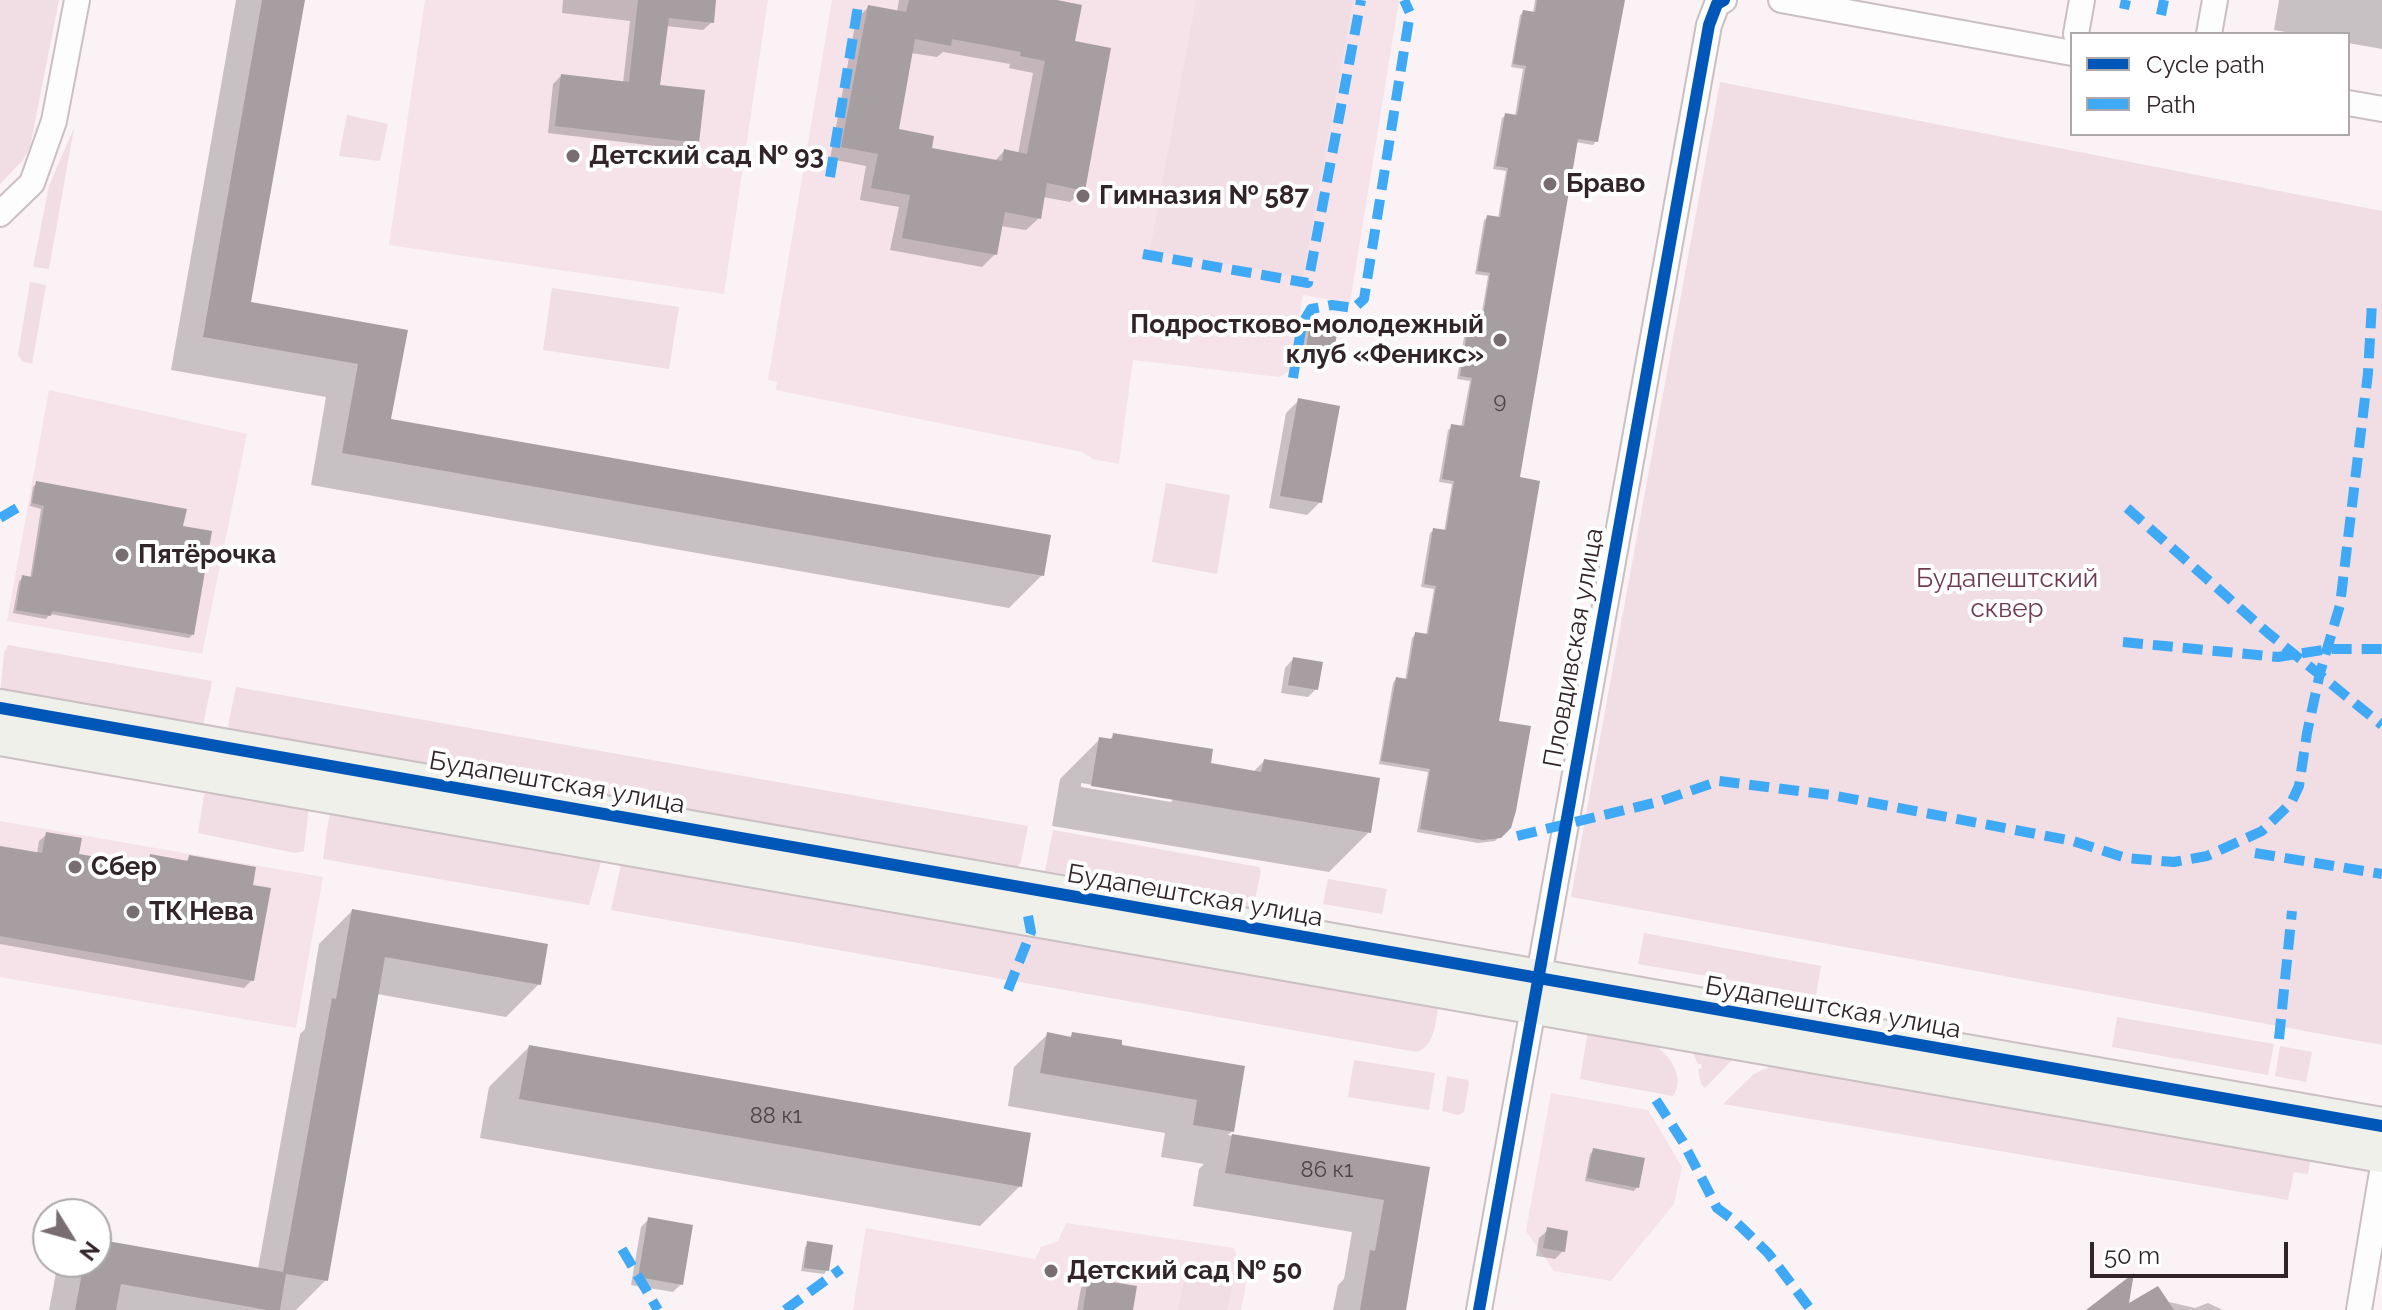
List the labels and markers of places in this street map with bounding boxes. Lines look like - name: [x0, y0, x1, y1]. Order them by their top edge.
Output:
- place label: Детский сад № 93: [589, 140, 824, 172]
- marker: Детский сад № 93: [564, 147, 582, 165]
- place label: Браво: [1566, 168, 1645, 200]
- marker: Браво: [1541, 175, 1559, 193]
- place label: Гимназия № 587: [1099, 180, 1309, 212]
- marker: Гимназия № 587: [1074, 187, 1092, 205]
- place label: Подростково-молодежный клуб «Феникс»: [1130, 309, 1484, 370]
- marker: Подростково-молодежный клуб «Феникс»: [1491, 331, 1509, 349]
- place label: Пятёрочка: [138, 539, 276, 571]
- marker: Пятёрочка: [113, 546, 131, 564]
- place label: Сбер: [91, 851, 157, 883]
- marker: Сбер: [66, 858, 84, 876]
- place label: ТК Нева: [149, 896, 254, 928]
- marker: ТК Нева: [124, 903, 142, 921]
- place label: Детский сад № 50: [1067, 1255, 1303, 1287]
- marker: Детский сад № 50: [1042, 1262, 1060, 1280]

